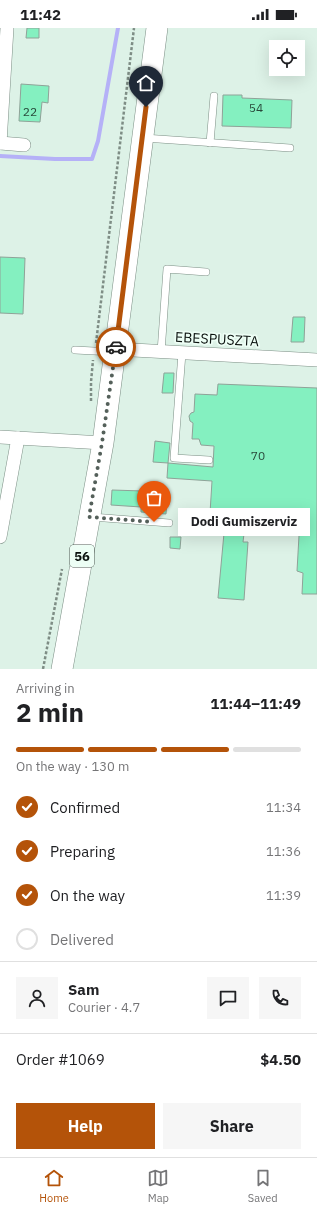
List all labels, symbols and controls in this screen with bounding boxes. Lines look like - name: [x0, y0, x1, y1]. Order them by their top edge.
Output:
- text: 11:42: [20, 5, 61, 24]
- map controls: [269, 40, 305, 76]
- button: locate: [269, 40, 305, 76]
- pin: [129, 66, 163, 107]
- icon: home: [135, 72, 157, 94]
- house number: 54: [249, 100, 263, 115]
- house number: 22: [23, 104, 37, 119]
- courier: [96, 327, 136, 367]
- street label: EBESPUSZTA: [175, 328, 259, 350]
- icon: car: [105, 336, 127, 358]
- house number: 70: [251, 448, 265, 463]
- pin: [137, 481, 171, 522]
- icon: bag: [143, 487, 165, 509]
- callout: Dodi Gumiszerviz: [178, 508, 310, 536]
- text: Dodi Gumiszerviz: [191, 513, 297, 530]
- road number: 56: [70, 545, 94, 567]
- text: Arriving in: [16, 680, 75, 697]
- text: 11:44–11:49: [210, 694, 301, 713]
- text: 2 min: [16, 695, 84, 729]
- text: On the way · 130 m: [16, 758, 129, 775]
- icon: check: [16, 796, 38, 818]
- text: Confirmed: [50, 798, 120, 817]
- text: 11:34: [266, 799, 301, 816]
- icon: check: [16, 840, 38, 862]
- text: Preparing: [50, 842, 115, 861]
- text: 11:36: [266, 843, 301, 860]
- icon: check: [16, 884, 38, 906]
- text: On the way: [50, 886, 125, 905]
- text: 11:39: [266, 887, 301, 904]
- text: Delivered: [50, 930, 114, 949]
- button: person: [16, 977, 58, 1019]
- button: chat: [207, 977, 249, 1019]
- button: phone: [259, 977, 301, 1019]
- text: Sam: [68, 980, 99, 999]
- text: Courier · 4.7: [68, 999, 140, 1016]
- text: Order #1069: [16, 1050, 105, 1069]
- text: $4.50: [260, 1050, 301, 1069]
- button: Help: [16, 1103, 155, 1149]
- button: Share: [163, 1103, 301, 1149]
- tab: Home: [39, 1167, 69, 1205]
- tab: Map: [147, 1167, 169, 1205]
- tab: Saved: [248, 1167, 278, 1205]

